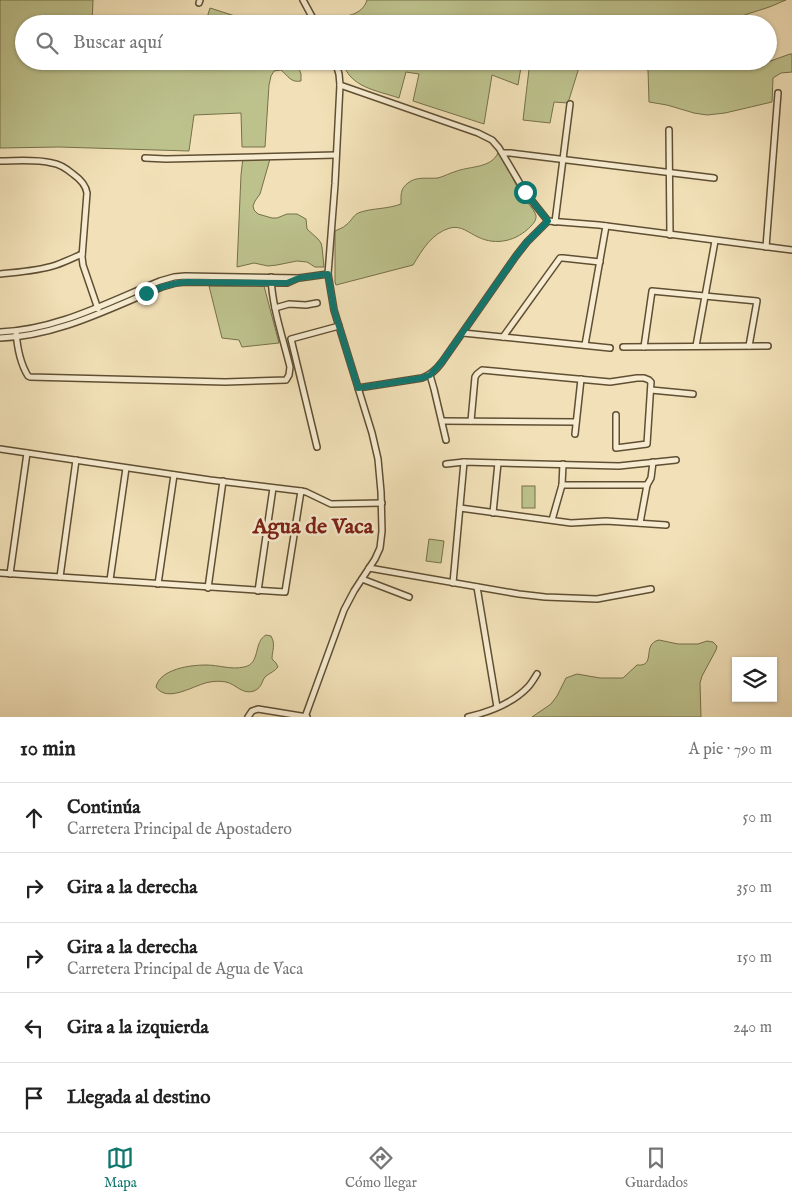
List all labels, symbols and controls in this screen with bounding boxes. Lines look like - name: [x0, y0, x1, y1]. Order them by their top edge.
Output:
- search box: [15, 15, 777, 70]
- icon: search: [33, 29, 61, 57]
- text: Buscar aquí: [73, 31, 162, 55]
- route start: [514, 181, 537, 204]
- route end: [135, 282, 158, 305]
- district label: Agua de Vaca: [252, 513, 374, 541]
- map controls: [732, 657, 777, 702]
- button: layers: [732, 657, 777, 702]
- text: 10 min: [20, 736, 76, 763]
- text: A pie · 790 m: [689, 740, 772, 760]
- text: Continúa: [67, 796, 141, 820]
- icon: ahead: [20, 804, 48, 832]
- text: 50 m: [743, 808, 772, 828]
- text: Carretera Principal de Apostadero: [67, 820, 292, 840]
- icon: right: [20, 874, 48, 902]
- text: Gira a la derecha: [67, 876, 197, 900]
- text: 350 m: [737, 878, 772, 898]
- text: Gira a la derecha: [67, 936, 197, 960]
- icon: right: [20, 944, 48, 972]
- text: 150 m: [737, 948, 772, 968]
- text: Carretera Principal de Agua de Vaca: [67, 960, 303, 980]
- icon: left: [20, 1014, 48, 1042]
- text: Gira a la izquierda: [67, 1016, 209, 1040]
- text: 240 m: [733, 1018, 772, 1038]
- icon: arrive: [20, 1084, 48, 1112]
- text: Llegada al destino: [67, 1086, 210, 1110]
- tab: Mapa: [104, 1144, 137, 1192]
- tab: Cómo llegar: [345, 1144, 417, 1192]
- tab: Guardados: [625, 1144, 688, 1192]

